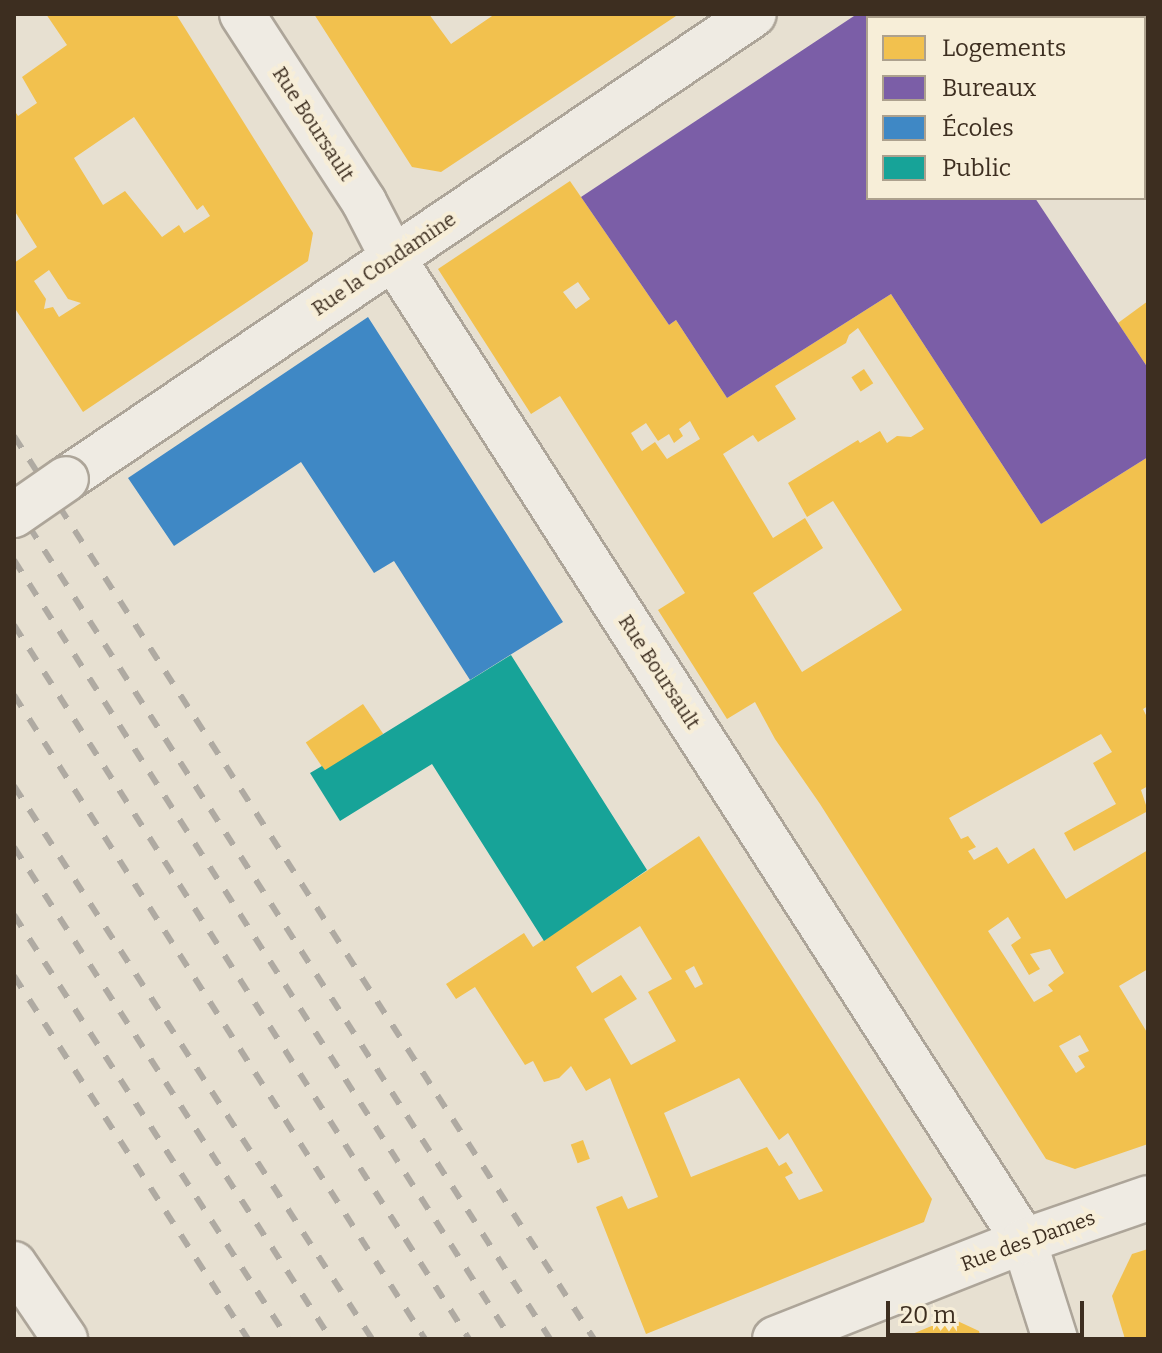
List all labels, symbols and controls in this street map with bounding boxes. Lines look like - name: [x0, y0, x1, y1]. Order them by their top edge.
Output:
- legend: [866, 16, 1146, 200]
- text: Logements: [942, 34, 1066, 62]
- street label: Rue Boursault: [267, 62, 359, 186]
- text: Bureaux: [942, 74, 1036, 102]
- text: Écoles: [942, 114, 1014, 142]
- text: Public: [942, 154, 1011, 182]
- street label: Rue la Condamine: [308, 207, 460, 321]
- street label: Rue Boursault: [613, 610, 705, 734]
- street label: Rue des Dames: [958, 1206, 1098, 1276]
- scale bar: [890, 1285, 1088, 1335]
- text: 20 m: [900, 1301, 956, 1329]

